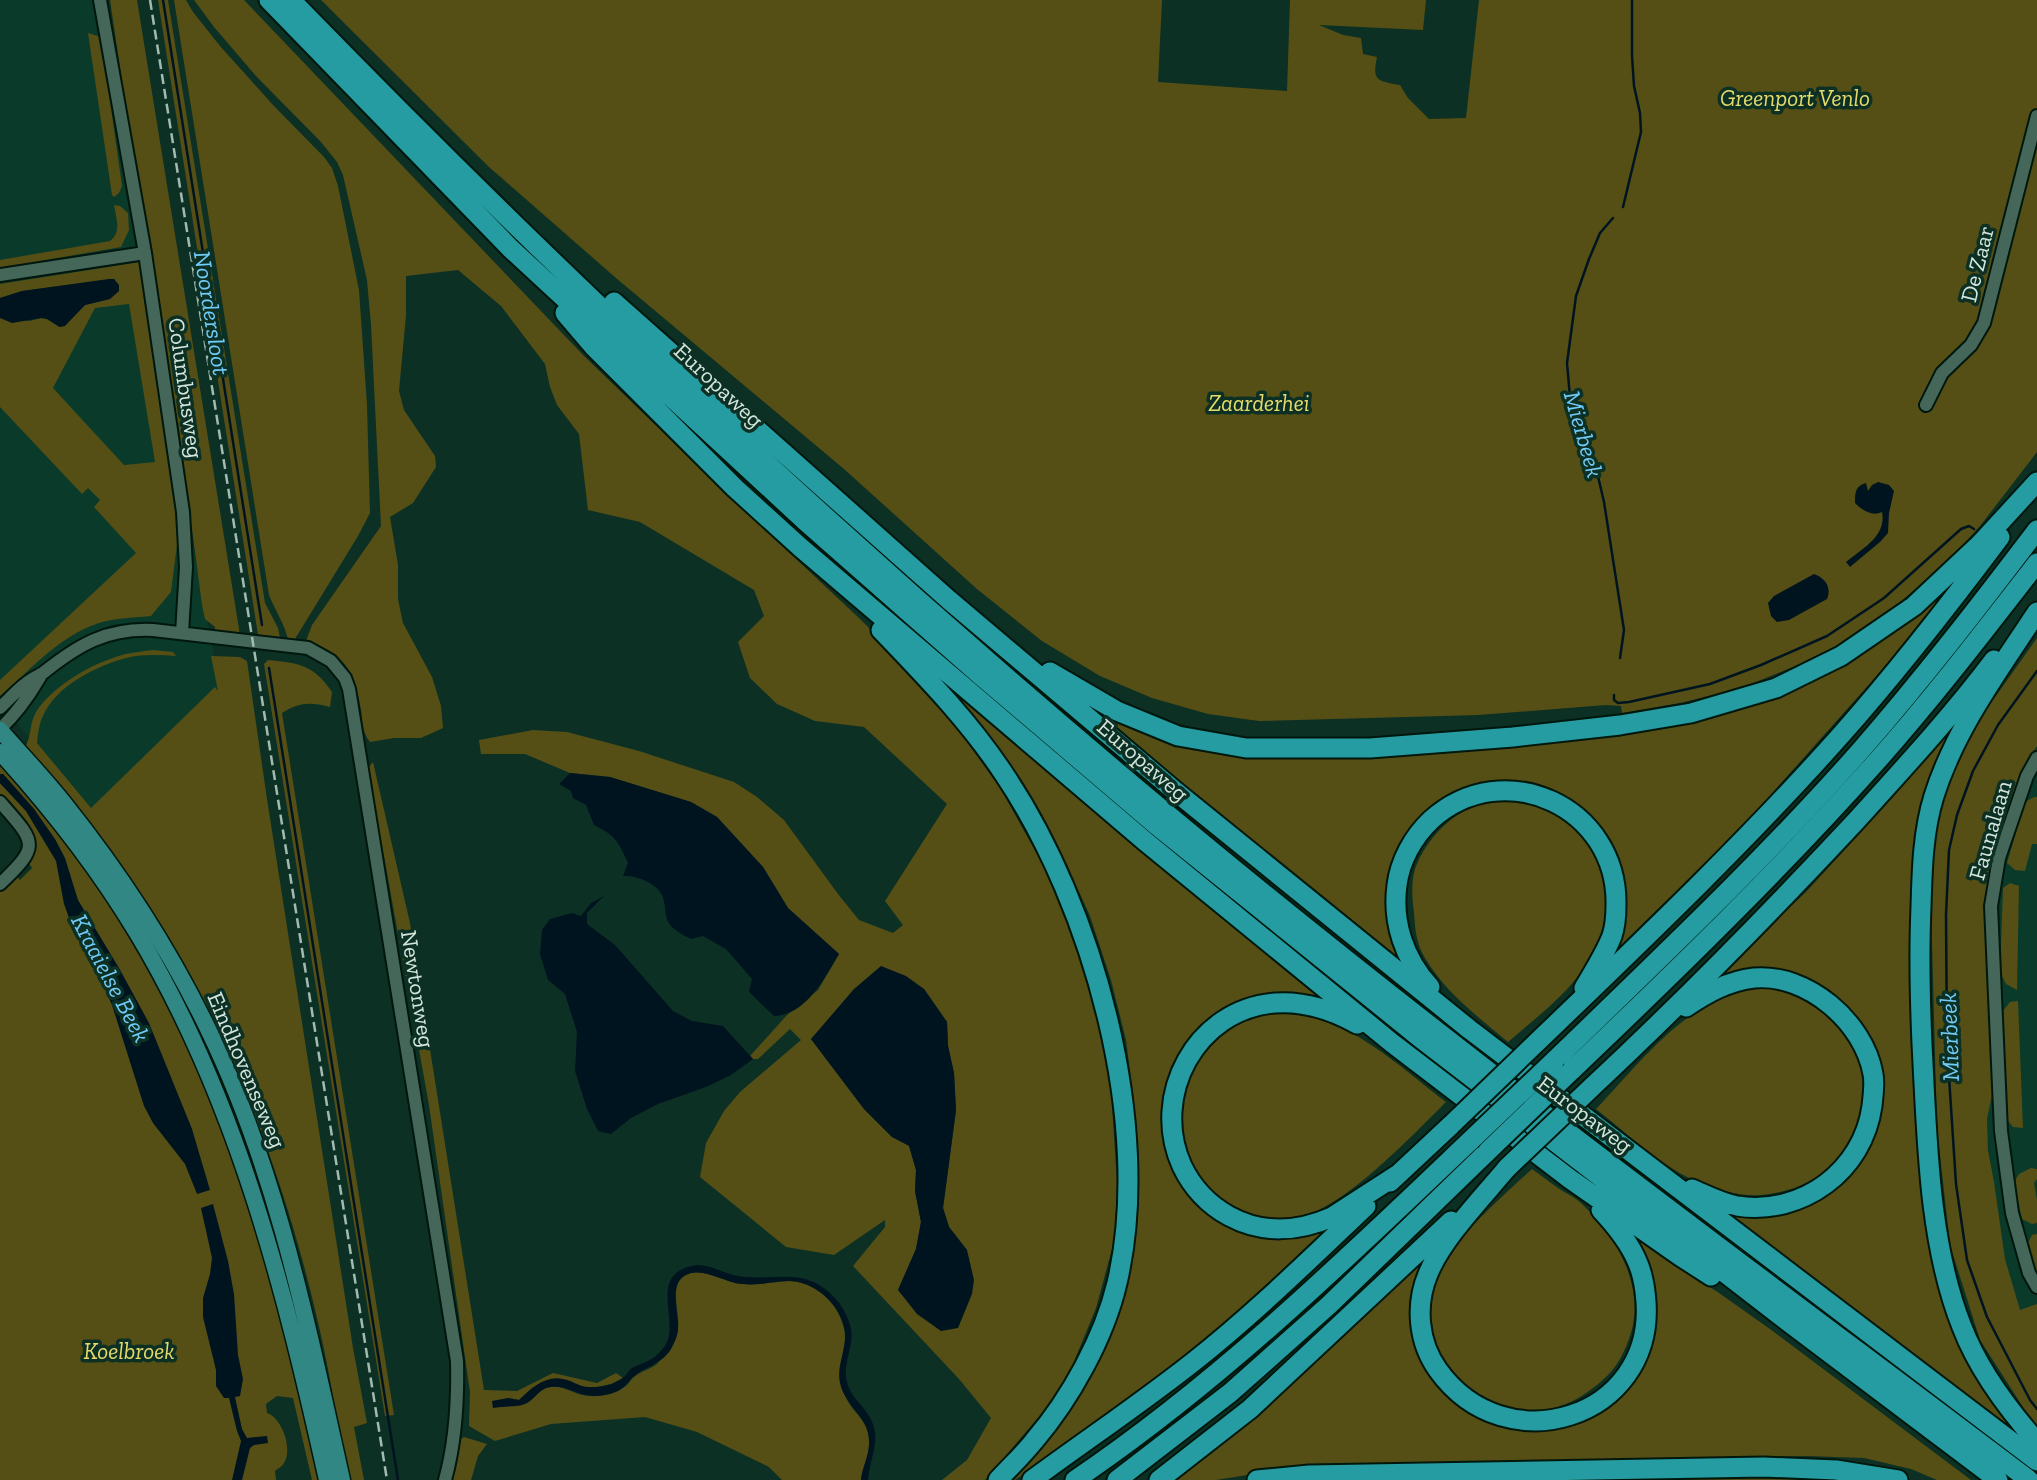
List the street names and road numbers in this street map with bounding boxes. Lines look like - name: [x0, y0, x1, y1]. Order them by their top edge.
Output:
- street label: De Zaar: [1954, 223, 2000, 305]
- street label: Columbusweg: [162, 316, 210, 460]
- street label: Europaweg: [668, 337, 770, 434]
- street label: Europaweg: [1092, 713, 1195, 808]
- street label: Faunalaan: [1962, 777, 2018, 883]
- street label: Newtonweg: [395, 928, 441, 1050]
- street label: Eindhovenseweg: [202, 988, 293, 1153]
- street label: Europaweg: [1532, 1069, 1638, 1159]

